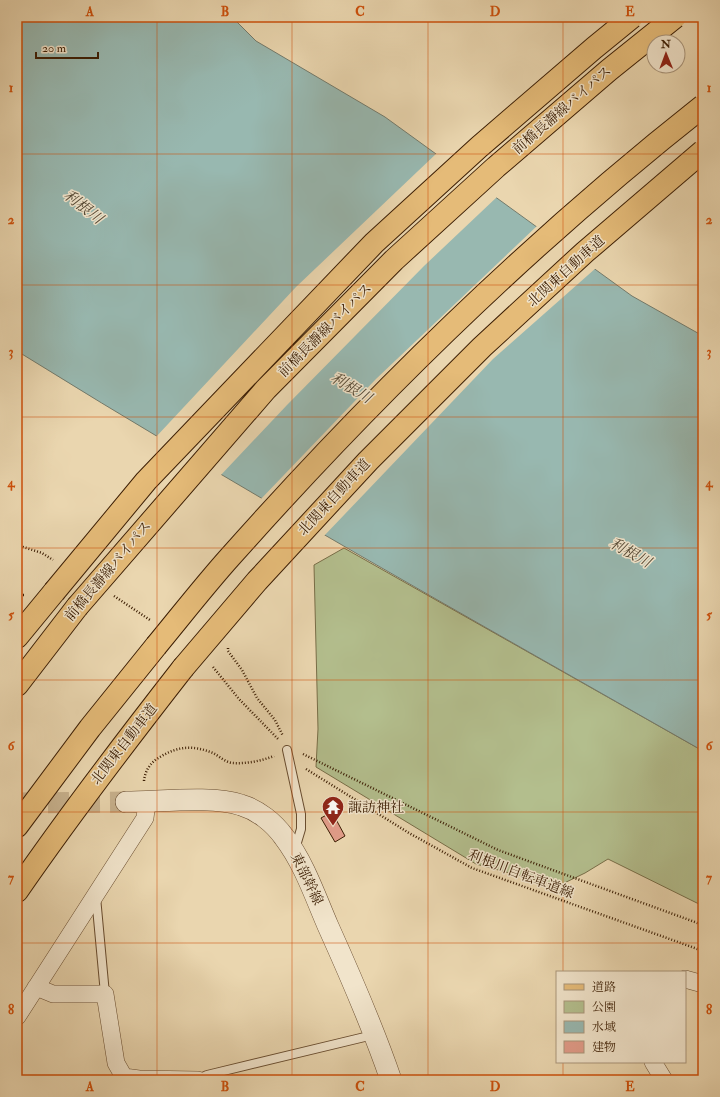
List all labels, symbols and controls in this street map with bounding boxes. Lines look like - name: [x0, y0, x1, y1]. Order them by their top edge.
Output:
- text: A: [85, 4, 95, 20]
- text: B: [221, 4, 229, 20]
- text: C: [355, 4, 365, 20]
- text: D: [490, 4, 501, 20]
- text: E: [625, 4, 635, 20]
- scale bar: [36, 34, 98, 60]
- north arrow: [646, 34, 686, 74]
- text: N: [660, 38, 672, 51]
- text: 20 m: [42, 41, 67, 56]
- street label: 前橋長瀞線バイパス: [509, 62, 615, 158]
- text: 1: [9, 80, 14, 96]
- text: 1: [707, 80, 712, 96]
- water label: 利根川: [59, 186, 108, 230]
- text: 2: [8, 212, 15, 228]
- text: 2: [706, 212, 713, 228]
- street label: 北関東自動車道: [524, 232, 608, 310]
- street label: 前橋長瀞線バイパス: [275, 280, 375, 380]
- text: 3: [9, 344, 14, 360]
- text: 3: [707, 344, 712, 360]
- water label: 利根川: [327, 368, 377, 409]
- street label: 北関東自動車道: [294, 455, 374, 539]
- text: 4: [6, 475, 15, 491]
- text: 4: [704, 475, 713, 491]
- street label: 前橋長瀞線バイパス: [61, 517, 155, 625]
- water label: 利根川: [606, 534, 656, 573]
- text: 5: [8, 607, 14, 623]
- text: 5: [706, 607, 712, 623]
- street label: 北関東自動車道: [87, 700, 161, 788]
- text: 6: [8, 738, 16, 754]
- text: 6: [706, 738, 714, 754]
- temple icon: 諏訪神社: [320, 794, 346, 827]
- place label: 諏訪神社: [348, 799, 404, 816]
- street label: 利根川自転車道線: [466, 846, 576, 902]
- street label: 東部幹線: [287, 850, 327, 908]
- text: 7: [8, 870, 15, 886]
- text: 7: [706, 870, 713, 886]
- legend: [556, 971, 686, 1063]
- text: 道路: [592, 980, 616, 995]
- text: 公園: [592, 1000, 616, 1015]
- text: 8: [8, 1002, 14, 1018]
- text: 8: [706, 1002, 712, 1018]
- text: 水域: [592, 1020, 616, 1035]
- text: 建物: [592, 1040, 616, 1055]
- text: A: [85, 1079, 95, 1095]
- text: B: [221, 1079, 229, 1095]
- text: C: [355, 1079, 365, 1095]
- text: D: [490, 1079, 501, 1095]
- text: E: [625, 1079, 635, 1095]

